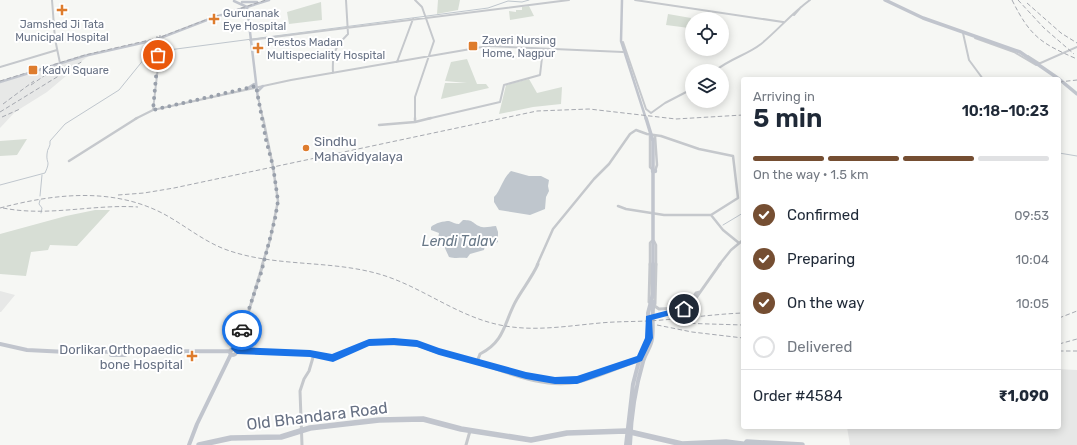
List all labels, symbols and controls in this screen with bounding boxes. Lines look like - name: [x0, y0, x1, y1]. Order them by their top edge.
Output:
- marker: Jamshed Ji Tata Municipal Hospital: [56, 4, 68, 16]
- place label: Gurunanak Eye Hospital: [223, 7, 286, 33]
- map controls: [685, 12, 729, 108]
- button: locate: [685, 12, 729, 56]
- marker: Gurunanak Eye Hospital: [208, 13, 220, 25]
- place label: Jamshed Ji Tata Municipal Hospital: [15, 18, 109, 44]
- place label: Zaveri Nursing Home, Nagpur: [482, 34, 556, 60]
- place label: Prestos Madan Multispeciality Hospital: [267, 36, 385, 62]
- pin: [141, 38, 175, 72]
- marker: Zaveri Nursing Home, Nagpur: [467, 40, 479, 52]
- marker: Prestos Madan Multispeciality Hospital: [252, 42, 264, 54]
- icon: bag: [147, 44, 169, 66]
- marker: Kadvi Square: [27, 64, 39, 76]
- place label: Kadvi Square: [42, 64, 109, 77]
- button: layers: [685, 64, 729, 108]
- text: Arriving in: [753, 89, 815, 104]
- text: 10:18–10:23: [962, 102, 1049, 120]
- text: 5 min: [753, 103, 822, 134]
- place label: Sindhu Mahavidyalaya: [314, 134, 403, 164]
- marker: Sindhu Mahavidyalaya: [301, 143, 311, 153]
- text: On the way · 1.5 km: [753, 167, 869, 182]
- icon: check: [753, 204, 775, 226]
- text: Confirmed: [787, 206, 859, 224]
- text: 09:53: [1014, 208, 1049, 223]
- water label: Lendi Talav: [422, 233, 496, 250]
- icon: check: [753, 248, 775, 270]
- text: Preparing: [787, 250, 855, 268]
- text: 10:04: [1016, 252, 1049, 267]
- pin: [667, 292, 701, 326]
- icon: check: [753, 292, 775, 314]
- text: On the way: [787, 294, 865, 312]
- text: 10:05: [1016, 296, 1049, 311]
- icon: home: [673, 298, 695, 320]
- courier: [222, 310, 262, 350]
- icon: car: [231, 319, 253, 341]
- text: Delivered: [787, 338, 852, 356]
- place label: Dorlikar Orthopaedic bone Hospital: [59, 342, 183, 372]
- marker: Dorlikar Orthopaedic bone Hospital: [186, 350, 198, 362]
- text: Order #4584: [753, 387, 843, 405]
- text: ₹1,090: [998, 387, 1049, 405]
- street label: Old Bhandara Road: [245, 398, 389, 434]

